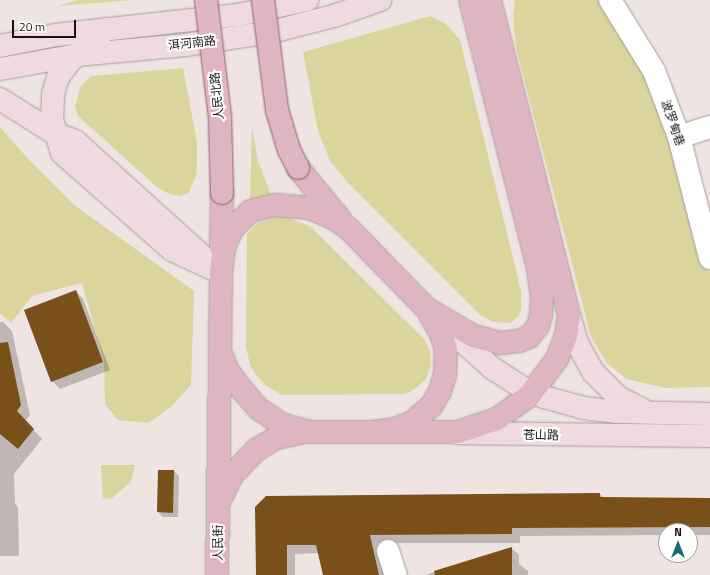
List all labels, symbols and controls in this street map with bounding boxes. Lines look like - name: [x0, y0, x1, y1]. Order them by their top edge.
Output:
- scale bar: [14, 12, 78, 38]
- text: 20 m: [19, 17, 45, 36]
- street label: 洱河南路: [167, 33, 217, 53]
- street label: 人民北路: [207, 71, 227, 121]
- street label: 波罗甸巷: [658, 98, 688, 148]
- street label: 苍山路: [523, 427, 559, 443]
- north arrow: [658, 523, 698, 563]
- text: N: [674, 524, 682, 540]
- street label: 人民街: [211, 525, 225, 561]

